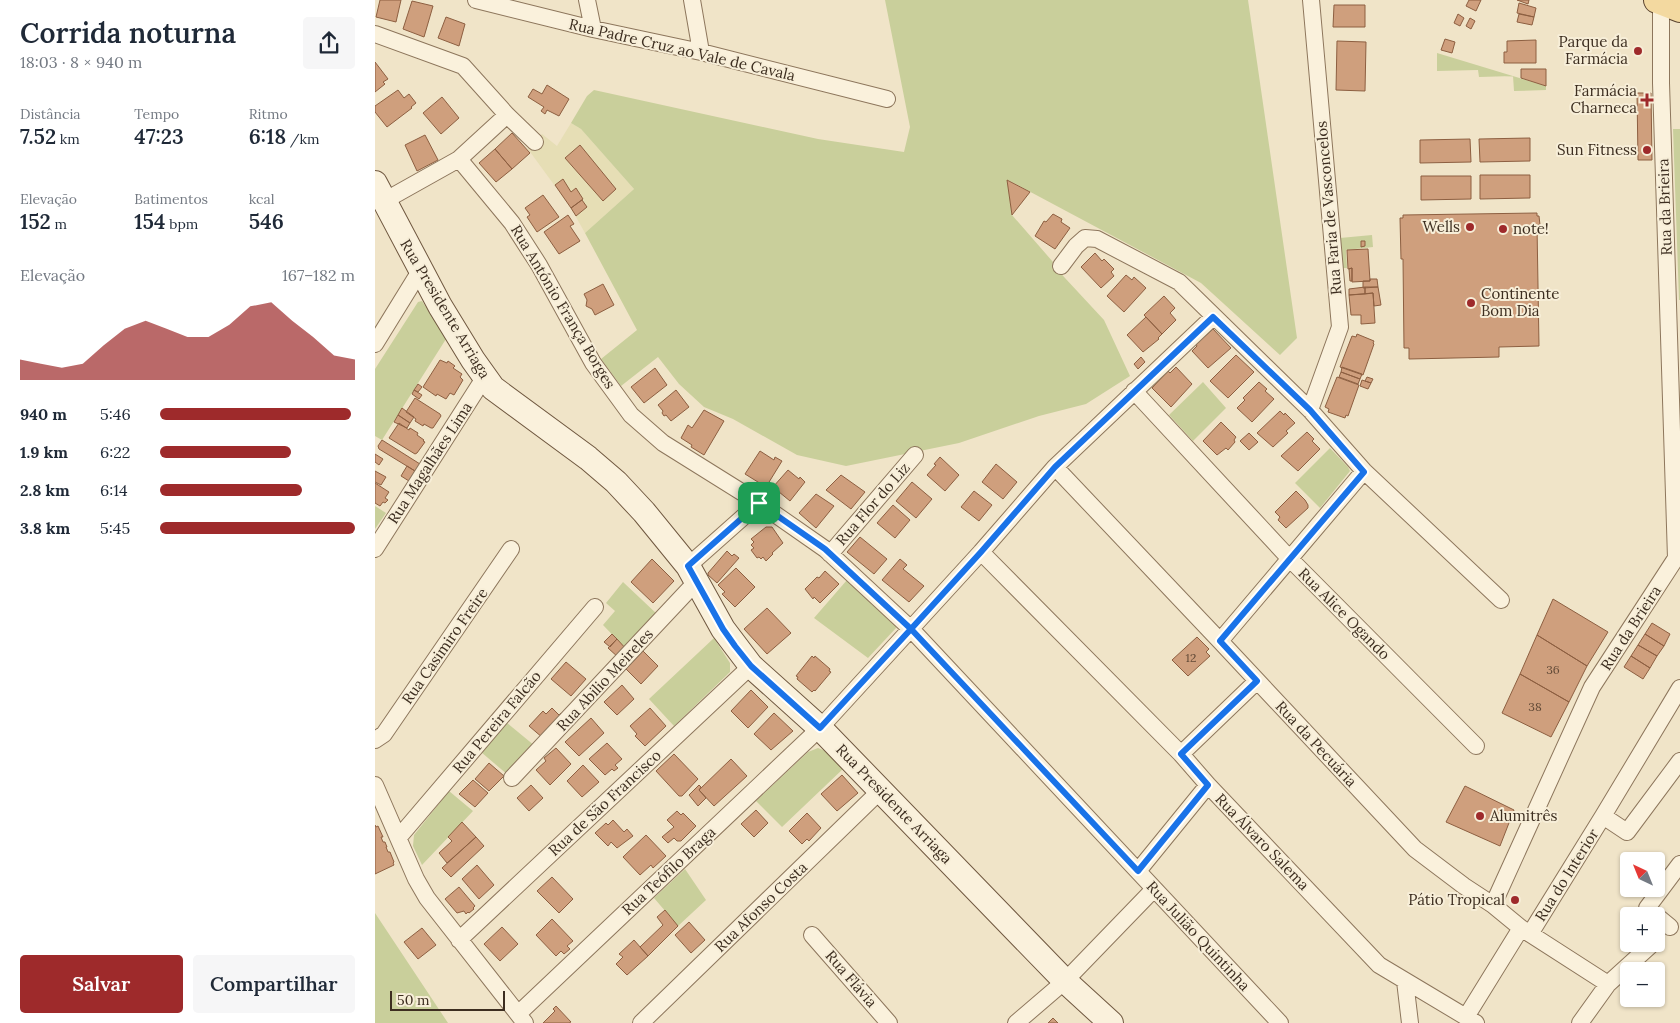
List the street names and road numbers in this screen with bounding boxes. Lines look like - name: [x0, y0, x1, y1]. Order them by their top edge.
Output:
- street label: Rua Padre Cruz ao Vale de Cavala: [567, 14, 797, 85]
- street label: Rua Faria de Vasconcelos: [1311, 120, 1346, 296]
- street label: Rua da Brieira: [1653, 158, 1676, 256]
- street label: Rua António França Borges: [507, 221, 620, 392]
- street label: Rua Presidente Arriaga: [396, 236, 495, 382]
- street label: Rua Magalhães Lima: [383, 398, 476, 527]
- street label: Rua Flor do Liz: [831, 458, 914, 549]
- street label: Rua Alice Ogando: [1294, 564, 1395, 664]
- street label: Rua da Brieira: [1596, 582, 1665, 674]
- street label: Rua Casimiro Freire: [397, 584, 492, 707]
- street label: Rua Abilio Meireles: [552, 624, 657, 735]
- street label: Rua Pereira Falcão: [448, 666, 545, 777]
- street label: Rua da Pecuária: [1272, 697, 1361, 791]
- street label: Rua Presidente Arriaga: [832, 740, 957, 868]
- street label: Rua de São Francisco: [544, 745, 665, 860]
- street label: Rua Álvaro Salema: [1211, 789, 1314, 894]
- street label: Rua Teófilo Braga: [618, 822, 720, 919]
- street label: Rua do Interior: [1531, 825, 1603, 925]
- street label: Rua Afonso Costa: [710, 857, 811, 956]
- street label: Rua Julião Quintinha: [1143, 877, 1254, 995]
- street label: Rua Flávia: [821, 946, 881, 1011]

